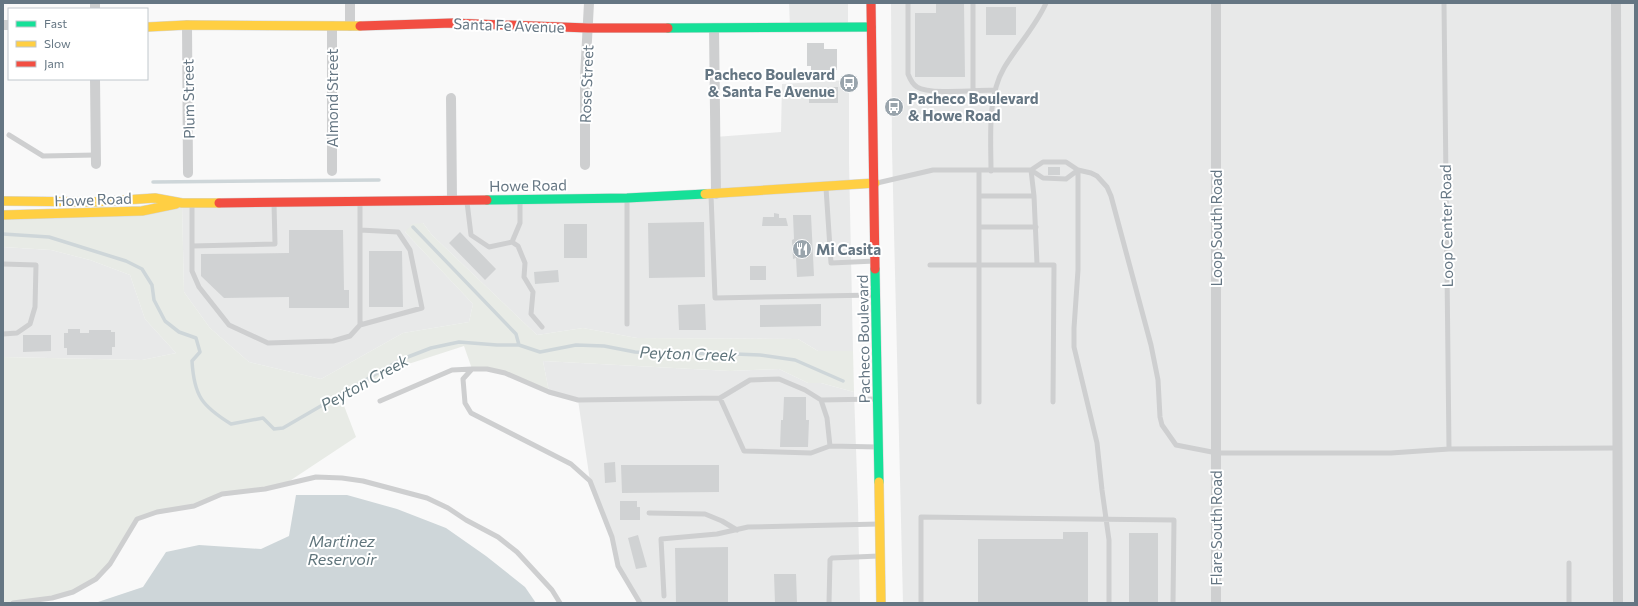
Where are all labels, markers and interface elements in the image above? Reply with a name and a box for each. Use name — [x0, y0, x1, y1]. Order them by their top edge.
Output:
legend — [8, 8, 148, 80]
street label: Santa Fe Avenue — [453, 14, 565, 36]
text: Fast — [44, 16, 67, 30]
text: Slow — [44, 36, 71, 50]
street label: Rose Street — [576, 45, 596, 123]
street label: Almond Street — [323, 49, 341, 147]
text: Jam — [44, 56, 64, 71]
street label: Plum Street — [178, 59, 198, 139]
place label: Pacheco Boulevard & Santa Fe Avenue — [705, 65, 835, 100]
bus stop icon: Pacheco Boulevard & Santa Fe Avenue — [838, 72, 860, 94]
place label: Pacheco Boulevard & Howe Road — [908, 89, 1038, 124]
bus stop icon: Pacheco Boulevard & Howe Road — [883, 96, 905, 118]
street label: Loop Center Road — [1436, 164, 1456, 288]
street label: Loop South Road — [1207, 169, 1225, 287]
street label: Howe Road — [489, 175, 567, 195]
street label: Howe Road — [54, 189, 132, 209]
restaurant icon: Mi Casita — [791, 238, 813, 260]
place label: Mi Casita — [816, 240, 881, 258]
street label: Pacheco Boulevard — [853, 274, 873, 404]
water label: Peyton Creek — [639, 342, 737, 364]
water label: Peyton Creek — [317, 350, 411, 414]
street label: Flare South Road — [1207, 470, 1225, 586]
water label: Martinez Reservoir — [308, 531, 377, 568]

